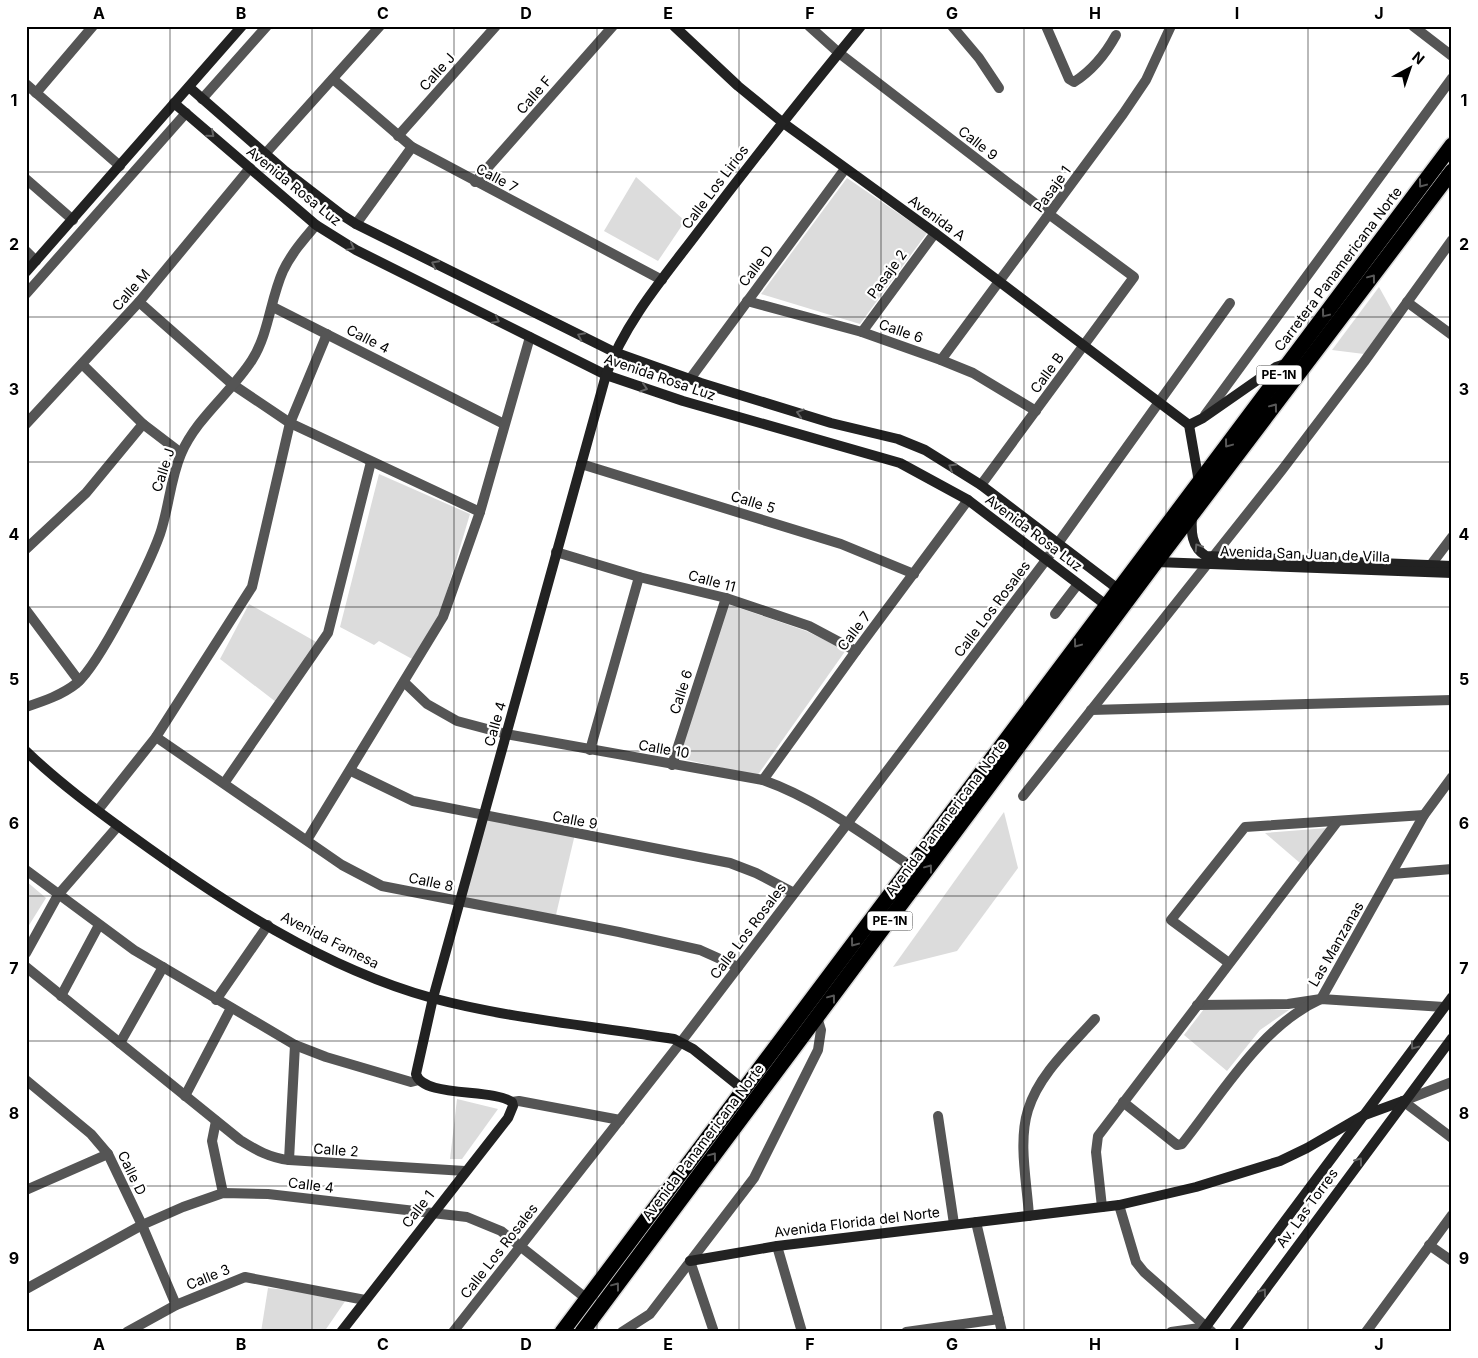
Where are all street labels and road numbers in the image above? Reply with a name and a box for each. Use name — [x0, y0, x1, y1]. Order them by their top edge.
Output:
street label: Calle J — [415, 49, 458, 94]
street label: Calle F — [512, 72, 555, 117]
street label: Calle 9 — [955, 122, 1002, 163]
street label: Calle Los Lirios — [678, 141, 752, 232]
street label: Avenida Rosa Luz — [244, 142, 345, 229]
street label: Calle 7 — [473, 160, 521, 196]
street label: Pasaje 1 — [1029, 162, 1074, 215]
street label: Carretera Panamericana Norte — [1270, 183, 1405, 354]
street label: Avenida A — [906, 191, 969, 244]
street label: Calle D — [735, 242, 777, 290]
street label: Pasaje 2 — [863, 246, 910, 301]
street label: Calle M — [108, 265, 153, 314]
street label: Calle 6 — [877, 315, 926, 346]
street label: Calle 4 — [344, 321, 393, 357]
street label: Avenida Rosa Luz — [602, 349, 718, 404]
street label: Calle B — [1026, 349, 1067, 396]
road number: PE-1N — [1256, 366, 1302, 384]
street label: Calle J — [147, 446, 178, 494]
street label: Calle 5 — [729, 487, 777, 516]
street label: Avenida Rosa Luz — [983, 491, 1086, 575]
street label: Avenida San Juan de Villa — [1220, 542, 1390, 565]
street label: Calle Los Rosales — [950, 557, 1033, 660]
street label: Calle 11 — [687, 566, 738, 595]
street label: Calle 7 — [833, 608, 874, 654]
street label: Calle 6 — [665, 668, 696, 716]
street label: Calle 4 — [480, 699, 509, 748]
street label: Calle 10 — [637, 736, 691, 761]
street label: Avenida Panamericana Norte — [881, 736, 1010, 899]
street label: Calle 9 — [551, 807, 599, 832]
street label: Calle 8 — [407, 868, 455, 895]
street label: Calle Los Rosales — [706, 879, 789, 982]
street label: Las Manzanas — [1304, 898, 1367, 989]
street label: Avenida Famesa — [278, 907, 382, 972]
road number: PE-1N — [868, 911, 912, 930]
street label: Avenida Panamericana Norte — [638, 1060, 767, 1223]
street label: Calle 2 — [313, 1139, 359, 1160]
street label: Calle D — [114, 1148, 150, 1198]
street label: Av. Las Torres — [1272, 1165, 1341, 1251]
street label: Calle 4 — [287, 1173, 335, 1196]
street label: Calle 1 — [398, 1187, 437, 1231]
street label: Calle Los Rosales — [456, 1200, 541, 1302]
street label: Avenida Florida del Norte — [773, 1203, 941, 1240]
street label: Calle 3 — [183, 1260, 232, 1293]

